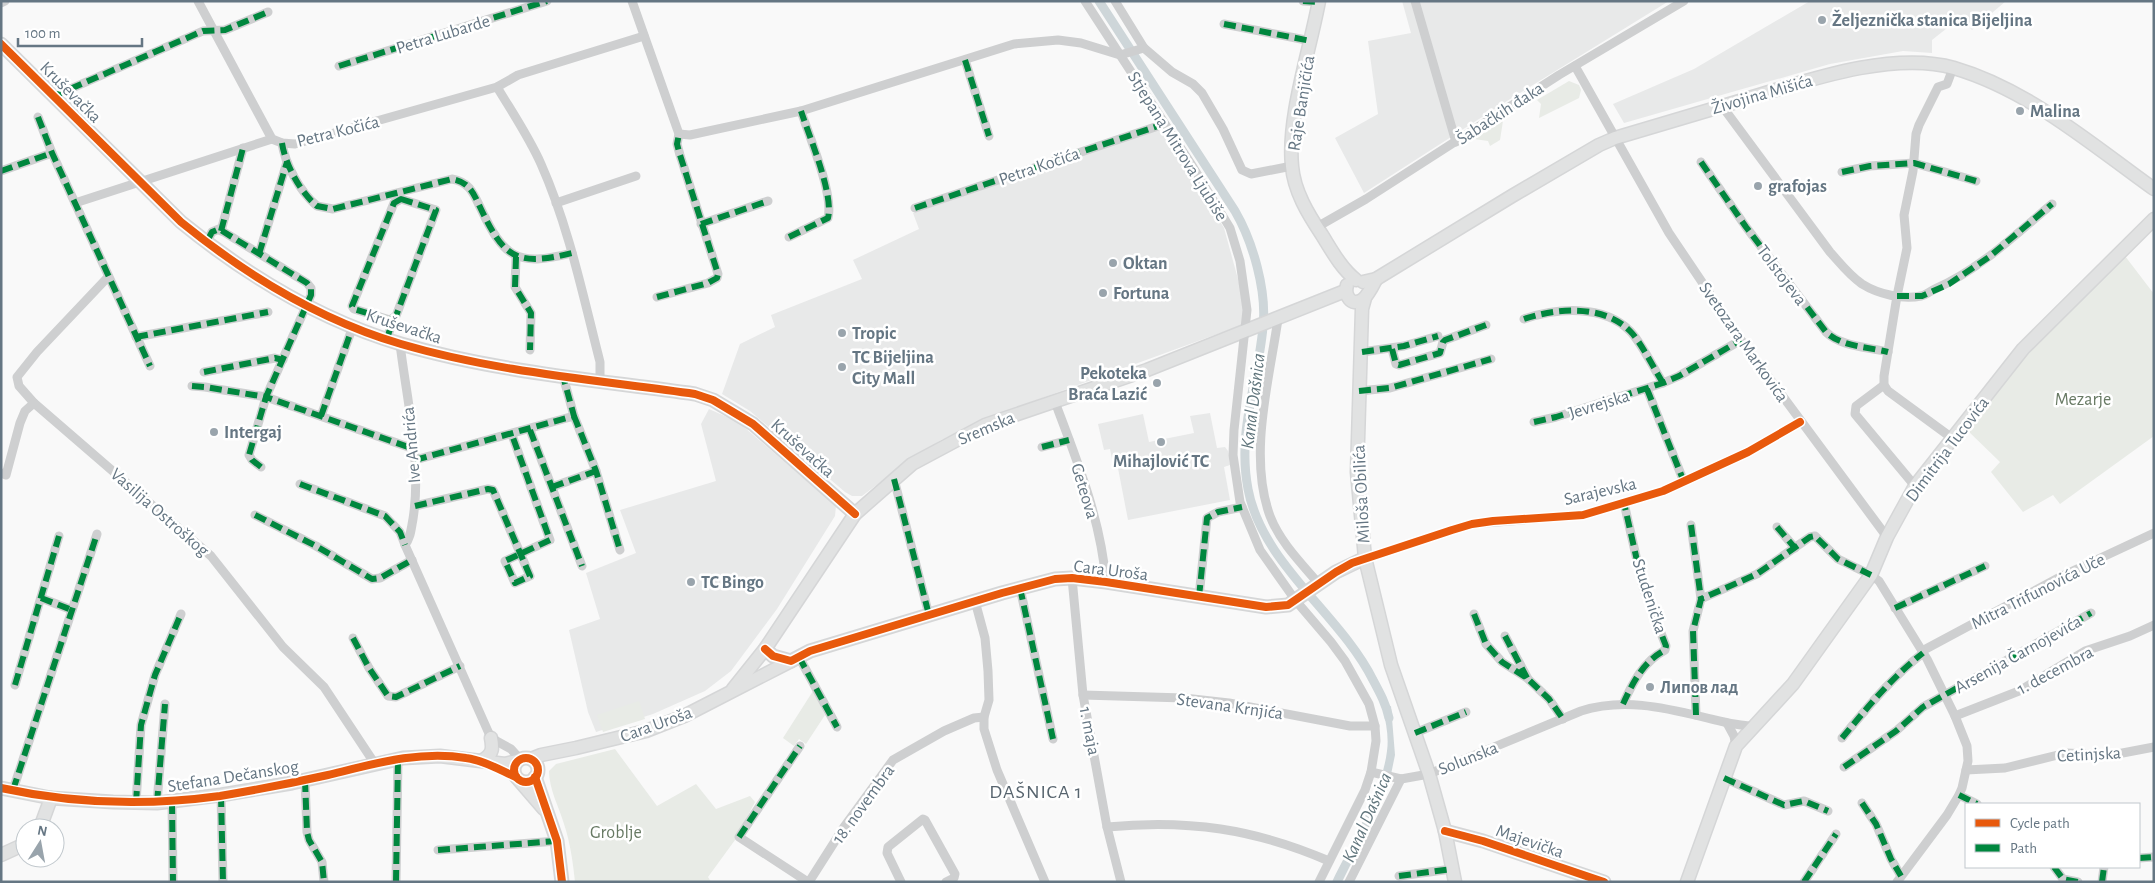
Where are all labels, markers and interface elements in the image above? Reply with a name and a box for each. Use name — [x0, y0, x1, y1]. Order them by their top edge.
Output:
place label: Željeznička stanica Bijeljina — [1832, 9, 2033, 30]
street label: Petra Lubarde — [394, 12, 492, 58]
marker: Željeznička stanica Bijeljina — [1816, 14, 1828, 26]
scale bar — [18, 15, 141, 47]
text: 100 m — [25, 26, 60, 41]
street label: Raje Banjičića — [1286, 54, 1318, 152]
street label: Kruševačka — [36, 59, 104, 127]
street label: Stjepana Mitrova Ljubiše — [1124, 69, 1230, 224]
street label: Živojina Mišića — [1709, 69, 1815, 118]
street label: Šabačkih đaka — [1452, 77, 1547, 149]
place label: Malina — [2030, 103, 2081, 121]
marker: Malina — [2014, 105, 2026, 117]
street label: Petra Kočića — [295, 113, 381, 151]
street label: Petra Kočića — [997, 145, 1082, 189]
place label: grafojas — [1768, 178, 1827, 196]
marker: grafojas — [1752, 180, 1764, 192]
street label: Tolstojeva — [1753, 242, 1810, 309]
place label: Oktan — [1123, 255, 1168, 273]
marker: Oktan — [1107, 257, 1119, 269]
street label: Svetozara Markovića — [1695, 279, 1791, 406]
place label: Fortuna — [1113, 285, 1170, 303]
marker: Fortuna — [1097, 287, 1109, 299]
street label: Kruševačka — [364, 306, 444, 348]
place label: Tropic — [852, 325, 896, 343]
marker: Tropic — [836, 327, 848, 339]
place label: TC Bijeljina City Mall — [852, 349, 934, 388]
water label: Kanal Dašnica — [1238, 352, 1269, 450]
marker: TC Bijeljina City Mall — [836, 361, 848, 373]
place label: Pekoteka Braća Lazić — [1068, 365, 1147, 404]
marker: Pekoteka Braća Lazić — [1151, 377, 1163, 389]
street label: Jevrejska — [1567, 387, 1632, 423]
park label: Mezarje — [2055, 391, 2111, 409]
street label: Dimitrija Tucovića — [1903, 394, 1993, 505]
street label: Ive Andrića — [400, 406, 424, 484]
street label: Sremska — [955, 409, 1017, 449]
street label: Kruševačka — [767, 416, 837, 482]
place label: Intergaj — [224, 424, 282, 442]
marker: Intergaj — [208, 426, 220, 438]
marker: Mihajlović TC — [1155, 436, 1167, 448]
street label: Miloša Obilića — [1350, 444, 1374, 544]
place label: Mihajlović TC — [1113, 453, 1210, 471]
street label: Geteova — [1067, 462, 1101, 521]
street label: Vasilija Ostroškog — [107, 465, 212, 560]
street label: Sarajevska — [1562, 475, 1638, 509]
street label: Mitra Trifunovića Uče — [1969, 550, 2108, 633]
street label: Cara Uroša — [1073, 557, 1149, 584]
street label: Studenička — [1628, 557, 1670, 636]
place label: TC Bingo — [701, 574, 764, 592]
marker: TC Bingo — [685, 576, 697, 588]
street label: Arsenija Čarnojevića — [1950, 610, 2085, 697]
street label: 1. decembra — [2014, 643, 2097, 698]
place label: Липов лад — [1660, 679, 1738, 697]
marker: Липов лад — [1644, 681, 1656, 693]
street label: Stevana Krnjića — [1175, 691, 1284, 723]
street label: Cara Uroša — [618, 704, 695, 746]
street label: 1. maja — [1075, 705, 1103, 757]
street label: Solunska — [1436, 739, 1501, 779]
street label: Cetinjska — [2056, 744, 2122, 766]
street label: Stefana Dečanskog — [166, 758, 300, 796]
street label: 18. novembra — [829, 762, 898, 847]
water label: Kanal Dašnica — [1339, 770, 1396, 866]
district label: DAŠNICA 1 — [989, 781, 1083, 802]
legend — [1965, 803, 2140, 868]
text: Cycle path — [2010, 816, 2070, 831]
north arrow — [15, 818, 65, 868]
street label: Majevička — [1493, 822, 1566, 862]
text: N — [36, 823, 48, 839]
park label: Groblje — [590, 824, 642, 842]
text: Path — [2010, 841, 2037, 856]

